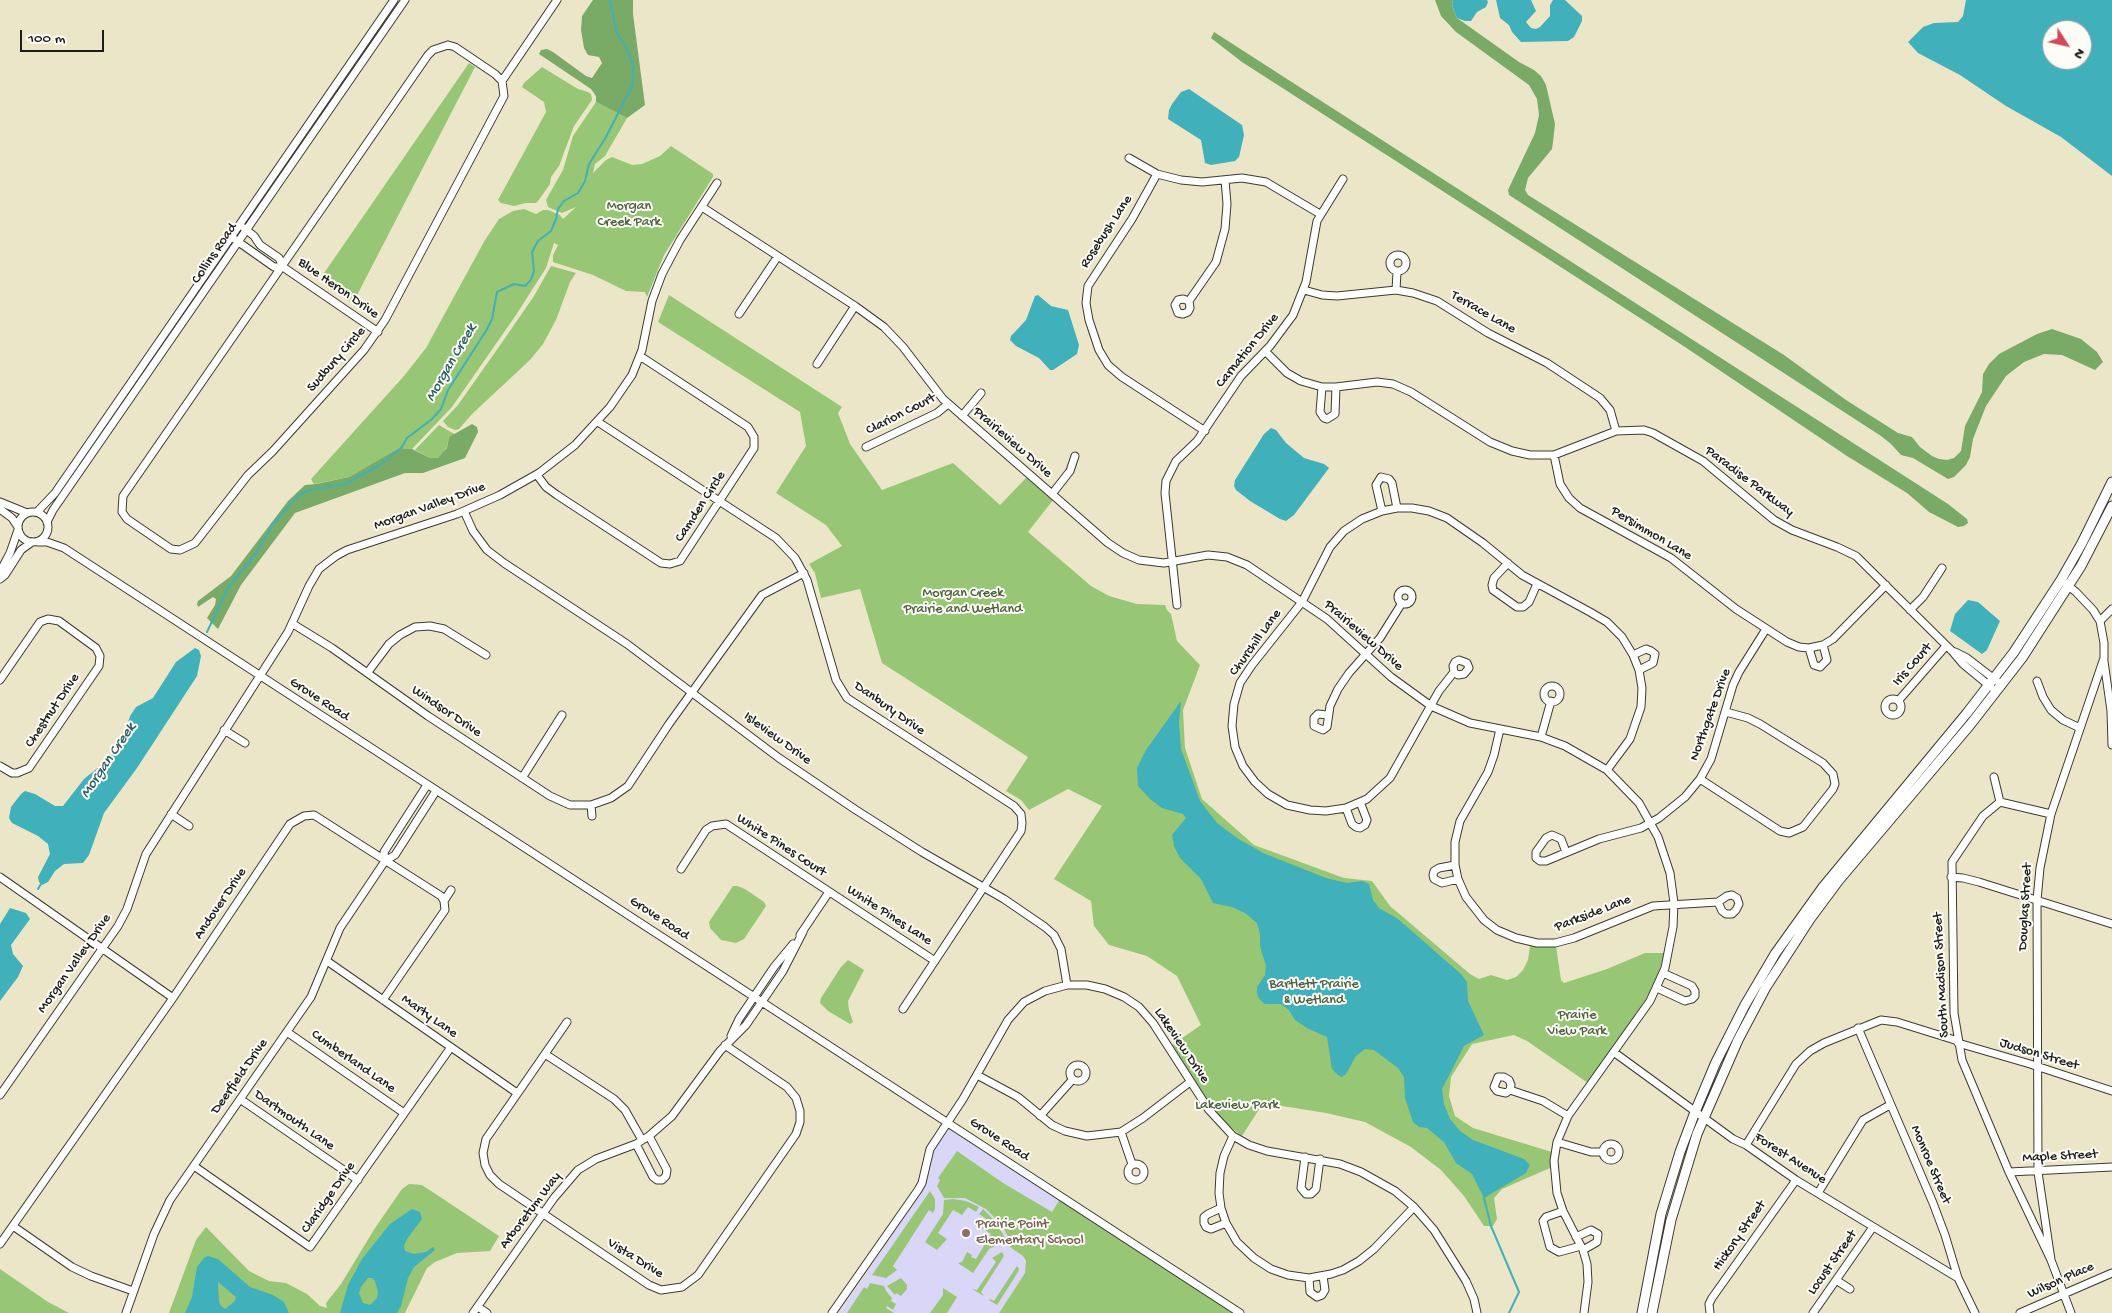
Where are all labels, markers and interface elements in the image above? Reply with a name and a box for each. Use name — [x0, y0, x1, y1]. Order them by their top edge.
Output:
scale bar — [22, 20, 106, 52]
north arrow — [2042, 20, 2092, 70]
text: 100 m — [28, 30, 65, 48]
text: N — [2069, 45, 2088, 62]
street label: Rosebush Lane — [1077, 192, 1137, 272]
park label: Morgan Creek Park — [597, 199, 661, 232]
street label: Collins Road — [189, 220, 241, 288]
street label: Blue Heron Drive — [294, 255, 382, 323]
street label: Terrace Lane — [1447, 288, 1519, 338]
street label: Carnation Drive — [1213, 310, 1283, 392]
water label: Morgan Creek — [423, 321, 481, 405]
street label: Sudbury Circle — [304, 324, 370, 396]
street label: Clarion Court — [863, 390, 939, 440]
street label: Prairieview Drive — [969, 404, 1055, 482]
street label: Paradise Parkway — [1701, 443, 1797, 521]
street label: Camden Circle — [672, 468, 730, 546]
street label: Morgan Valley Drive — [372, 479, 488, 535]
street label: Persimmon Lane — [1607, 503, 1695, 565]
park label: Morgan Creek Prairie and Wetland — [904, 586, 1022, 618]
street label: Prairieview Drive — [1320, 597, 1406, 675]
street label: Churchill Lane — [1226, 606, 1286, 680]
street label: Iris Court — [1890, 640, 1936, 690]
street label: Northgate Drive — [1687, 667, 1735, 763]
street label: Chestnut Drive — [22, 671, 84, 751]
street label: Grove Road — [286, 674, 352, 726]
street label: Danbury Drive — [850, 678, 928, 740]
street label: Windsor Drive — [408, 682, 484, 742]
street label: Isleview Drive — [740, 709, 814, 769]
water label: Morgan Creek — [77, 720, 141, 802]
street label: White Pines Court — [733, 811, 829, 881]
street label: Douglas Street — [2015, 863, 2037, 951]
street label: Andover Drive — [191, 865, 251, 943]
street label: White Pines Lane — [843, 882, 935, 950]
street label: Parkside Lane — [1552, 892, 1634, 936]
street label: Grove Road — [626, 893, 692, 945]
street label: Morgan Valley Drive — [34, 911, 116, 1017]
street label: South Madison Street — [1930, 912, 1954, 1038]
park label: Bartlett Prairie & Wetland — [1269, 977, 1359, 1010]
street label: Marty Lane — [398, 991, 460, 1043]
street label: Lakeview Drive — [1150, 1005, 1212, 1087]
park label: Prairie View Park — [1548, 1008, 1606, 1040]
street label: Cumberland Lane — [307, 1027, 399, 1097]
street label: Judson Street — [1997, 1035, 2081, 1075]
street label: Deerfield Drive — [208, 1036, 272, 1118]
street label: Dartmouth Lane — [250, 1087, 338, 1155]
park label: Lakeview Park — [1195, 1098, 1279, 1114]
street label: Grove Road — [966, 1114, 1032, 1166]
street label: Monroe Street — [1906, 1123, 1954, 1207]
street label: Forest Avenue — [1751, 1129, 1829, 1189]
street label: Maple Street — [2022, 1147, 2098, 1167]
street label: Claridge Drive — [298, 1159, 360, 1237]
street label: Arboretum Way — [497, 1169, 565, 1253]
street label: Hickory Street — [1710, 1198, 1770, 1274]
place label: Prairie Point Elementary School — [976, 1217, 1084, 1250]
marker: Prairie Point Elementary School — [960, 1227, 972, 1239]
street label: Locust Street — [1805, 1227, 1861, 1299]
street label: Vista Drive — [604, 1235, 666, 1283]
street label: Wilson Place — [2025, 1259, 2097, 1303]

